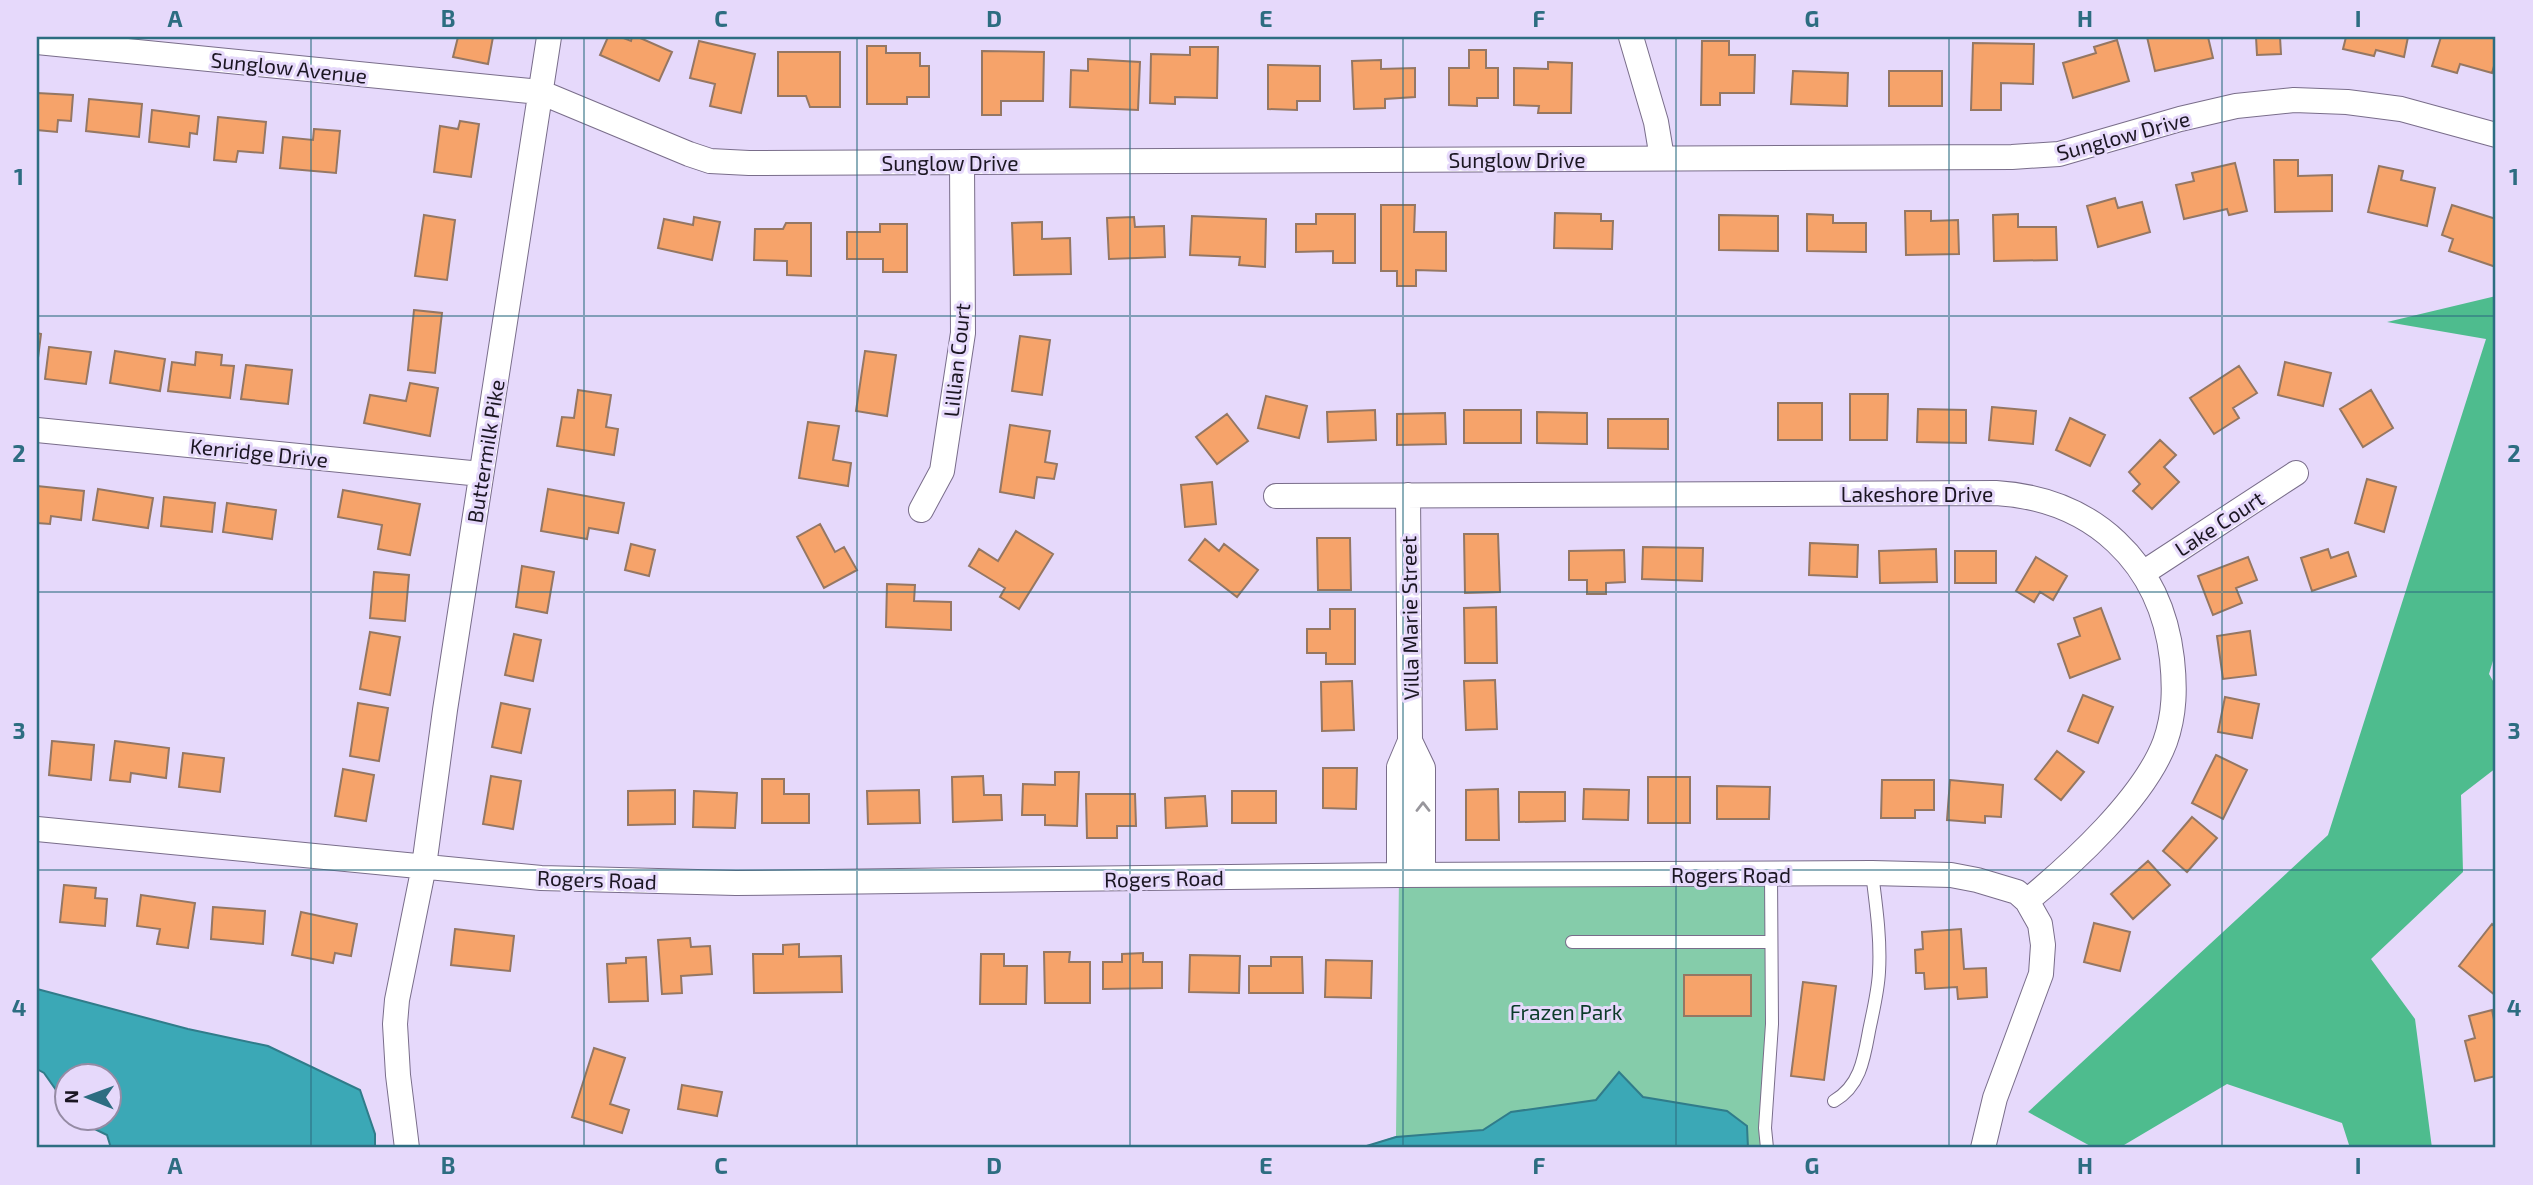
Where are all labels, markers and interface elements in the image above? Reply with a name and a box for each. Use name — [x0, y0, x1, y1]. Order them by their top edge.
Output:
text: A — [167, 4, 183, 32]
text: B — [441, 4, 455, 32]
text: C — [714, 4, 728, 32]
text: D — [986, 4, 1002, 32]
text: E — [1259, 4, 1273, 32]
text: F — [1533, 4, 1546, 32]
text: G — [1805, 4, 1819, 32]
text: H — [2077, 4, 2093, 32]
text: I — [2355, 4, 2361, 32]
street label: Sunglow Avenue — [210, 46, 368, 88]
street label: Sunglow Drive — [2054, 105, 2192, 165]
street label: Sunglow Drive — [1448, 147, 1586, 172]
street label: Sunglow Drive — [881, 150, 1019, 175]
text: 1 — [14, 162, 24, 190]
text: 1 — [2509, 162, 2519, 190]
street label: Lillian Court — [938, 302, 974, 418]
street label: Buttermilk Pike — [461, 377, 509, 525]
street label: Kenridge Drive — [189, 432, 329, 472]
text: 2 — [12, 439, 26, 467]
text: 2 — [2507, 439, 2521, 467]
street label: Lakeshore Drive — [1841, 481, 1993, 506]
street label: Lake Court — [2170, 485, 2268, 561]
street label: Villa Marie Street — [1395, 536, 1423, 700]
text: 3 — [12, 716, 26, 744]
text: 3 — [2507, 716, 2521, 744]
one-way arrow — [1415, 801, 1431, 812]
street label: Rogers Road — [1671, 862, 1791, 887]
street label: Rogers Road — [537, 864, 657, 894]
street label: Rogers Road — [1104, 864, 1224, 892]
text: 4 — [12, 993, 26, 1021]
text: 4 — [2507, 993, 2521, 1021]
park label: Frazen Park — [1510, 999, 1623, 1024]
north arrow — [52, 1062, 122, 1132]
text: N — [59, 1090, 82, 1104]
text: A — [167, 1151, 183, 1179]
text: B — [441, 1151, 455, 1179]
text: C — [714, 1151, 728, 1179]
text: D — [986, 1151, 1002, 1179]
text: E — [1259, 1151, 1273, 1179]
text: F — [1533, 1151, 1546, 1179]
text: G — [1805, 1151, 1819, 1179]
text: H — [2077, 1151, 2093, 1179]
text: I — [2355, 1151, 2361, 1179]

